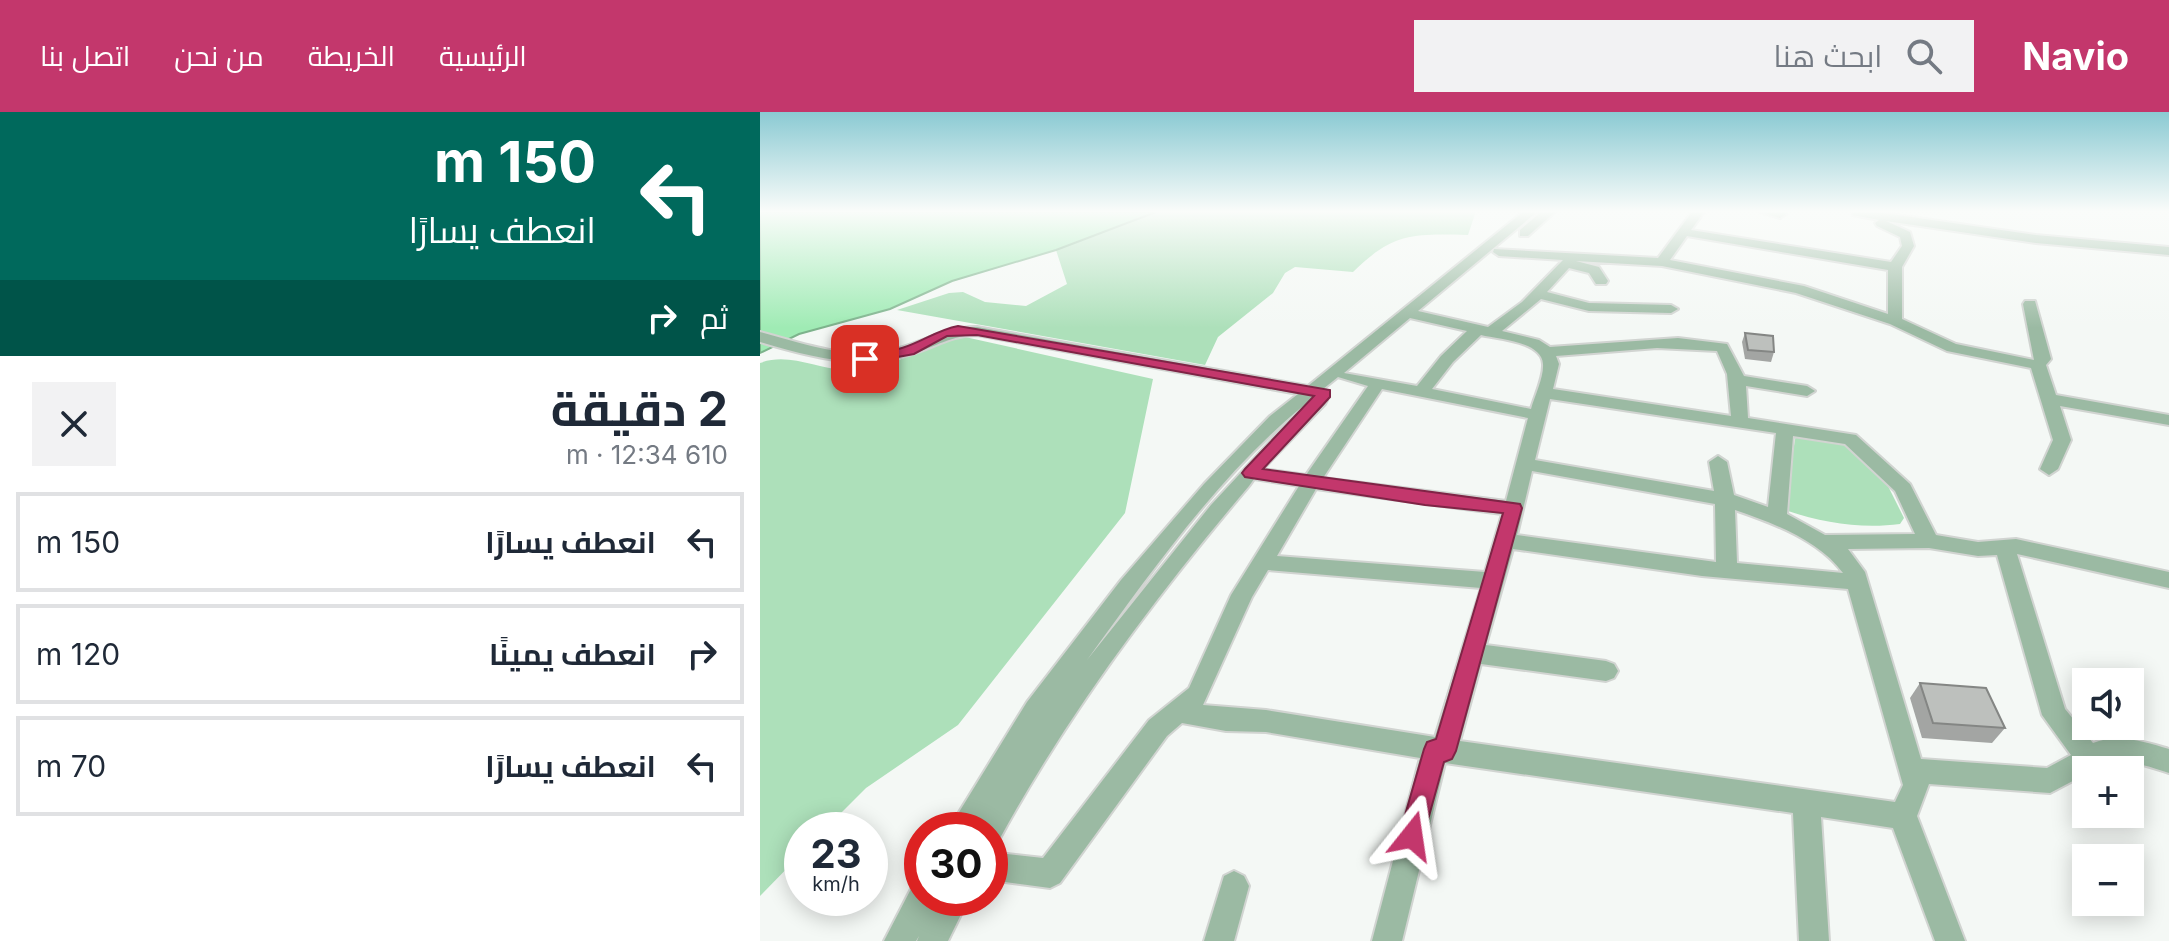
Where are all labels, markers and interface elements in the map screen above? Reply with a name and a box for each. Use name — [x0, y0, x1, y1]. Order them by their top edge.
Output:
search box — [1414, 20, 1974, 92]
text: Navio — [2022, 33, 2129, 79]
icon: search — [1902, 34, 1946, 78]
text: ابحث هنا — [1774, 38, 1882, 74]
text: اتصل بنا — [40, 39, 130, 73]
text: من نحن — [174, 39, 264, 73]
text: الخريطة — [308, 39, 395, 73]
text: الرئيسية — [439, 39, 527, 73]
text: 150 m — [434, 128, 596, 196]
icon: left — [624, 144, 728, 248]
text: انعطف يسارًا — [408, 208, 596, 252]
icon: right — [640, 296, 684, 340]
text: ثم — [700, 300, 728, 336]
pin — [831, 325, 899, 393]
icon: arrive — [843, 337, 887, 381]
text: 2 دقيقة — [551, 379, 728, 438]
button: close — [32, 382, 116, 466]
text: 610 m · 12:34 — [566, 439, 728, 470]
icon: left — [680, 520, 724, 564]
text: 150 m — [36, 524, 120, 560]
text: انعطف يسارًا — [485, 524, 656, 560]
icon: right — [680, 632, 724, 676]
text: 120 m — [36, 636, 120, 672]
text: انعطف يمينًا — [489, 636, 656, 672]
map controls — [2072, 668, 2144, 916]
button: sound — [2072, 668, 2144, 740]
icon: left — [680, 744, 724, 788]
text: 70 m — [36, 748, 106, 784]
text: انعطف يسارًا — [485, 748, 656, 784]
button: + — [2072, 756, 2144, 828]
position arrow — [1370, 794, 1454, 878]
speed limit sign: 30 — [904, 812, 1008, 916]
text: 23 — [810, 829, 862, 878]
button: − — [2072, 844, 2144, 916]
text: km/h — [812, 872, 860, 896]

